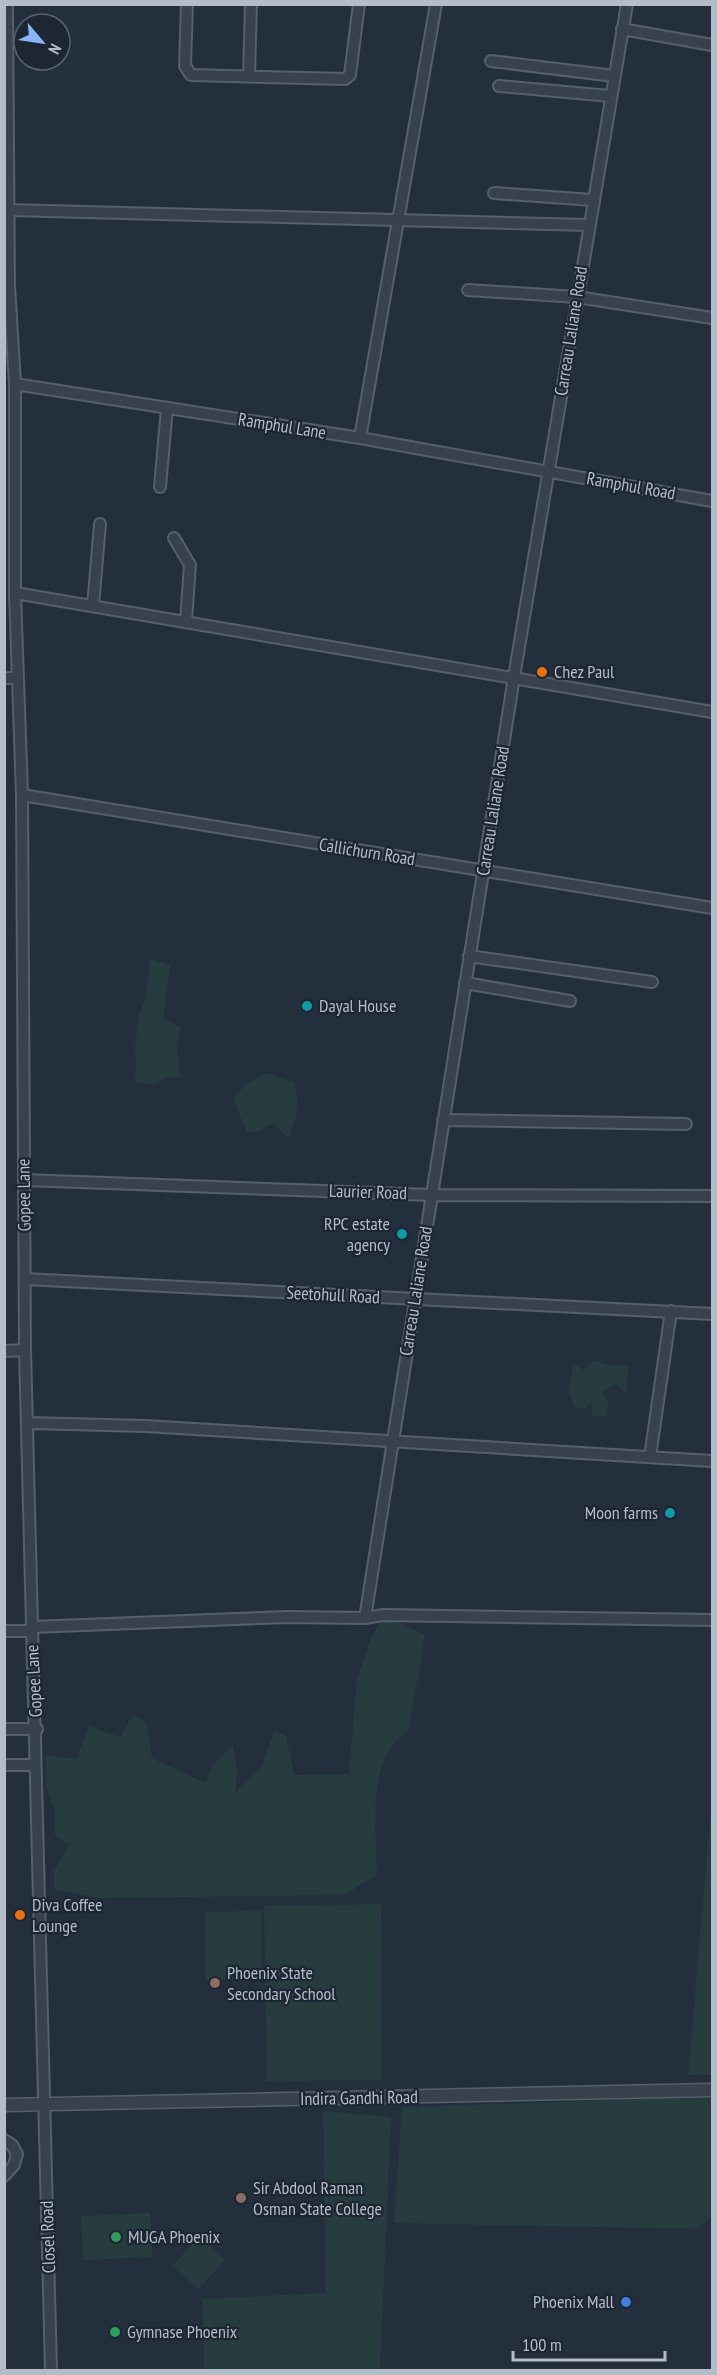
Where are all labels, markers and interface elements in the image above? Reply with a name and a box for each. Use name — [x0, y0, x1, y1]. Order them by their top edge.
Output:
north arrow — [12, 12, 72, 72]
text: N — [44, 41, 66, 58]
street label: Carreau Laliane Road — [549, 264, 592, 397]
street label: Ramphul Lane — [236, 407, 328, 444]
street label: Ramphul Road — [585, 466, 677, 505]
place label: Chez Paul — [554, 660, 615, 683]
marker: Chez Paul — [535, 665, 549, 679]
street label: Carreau Laliane Road — [471, 744, 514, 877]
street label: Callichurn Road — [317, 833, 417, 870]
place label: Dayal House — [319, 994, 396, 1017]
marker: Dayal House — [300, 999, 314, 1013]
street label: Gopee Lane — [11, 1158, 36, 1232]
street label: Laurier Road — [329, 1179, 407, 1204]
place label: RPC estate agency — [324, 1212, 390, 1256]
street label: Carreau Laliane Road — [394, 1224, 437, 1357]
marker: RPC estate agency — [395, 1227, 409, 1241]
street label: Seetohull Road — [286, 1281, 380, 1308]
place label: Moon farms — [585, 1501, 658, 1524]
marker: Moon farms — [663, 1506, 677, 1520]
street label: Gopee Lane — [20, 1644, 47, 1718]
place label: Diva Coffee Lounge — [32, 1893, 103, 1937]
marker: Diva Coffee Lounge — [13, 1908, 27, 1922]
place label: Phoenix State Secondary School — [227, 1961, 336, 2005]
marker: Phoenix State Secondary School — [208, 1976, 222, 1990]
street label: Indira Gandhi Road — [300, 2085, 418, 2110]
place label: Sir Abdool Raman Osman State College — [253, 2176, 382, 2220]
marker: Sir Abdool Raman Osman State College — [234, 2191, 248, 2205]
street label: Closel Road — [35, 2200, 60, 2274]
place label: MUGA Phoenix — [128, 2225, 220, 2248]
marker: MUGA Phoenix — [109, 2230, 123, 2244]
place label: Phoenix Mall — [533, 2290, 615, 2313]
marker: Phoenix Mall — [619, 2295, 633, 2309]
place label: Gymnase Phoenix — [127, 2320, 238, 2343]
scale bar — [513, 2324, 664, 2362]
marker: Gymnase Phoenix — [108, 2325, 122, 2339]
text: 100 m — [522, 2333, 562, 2356]

